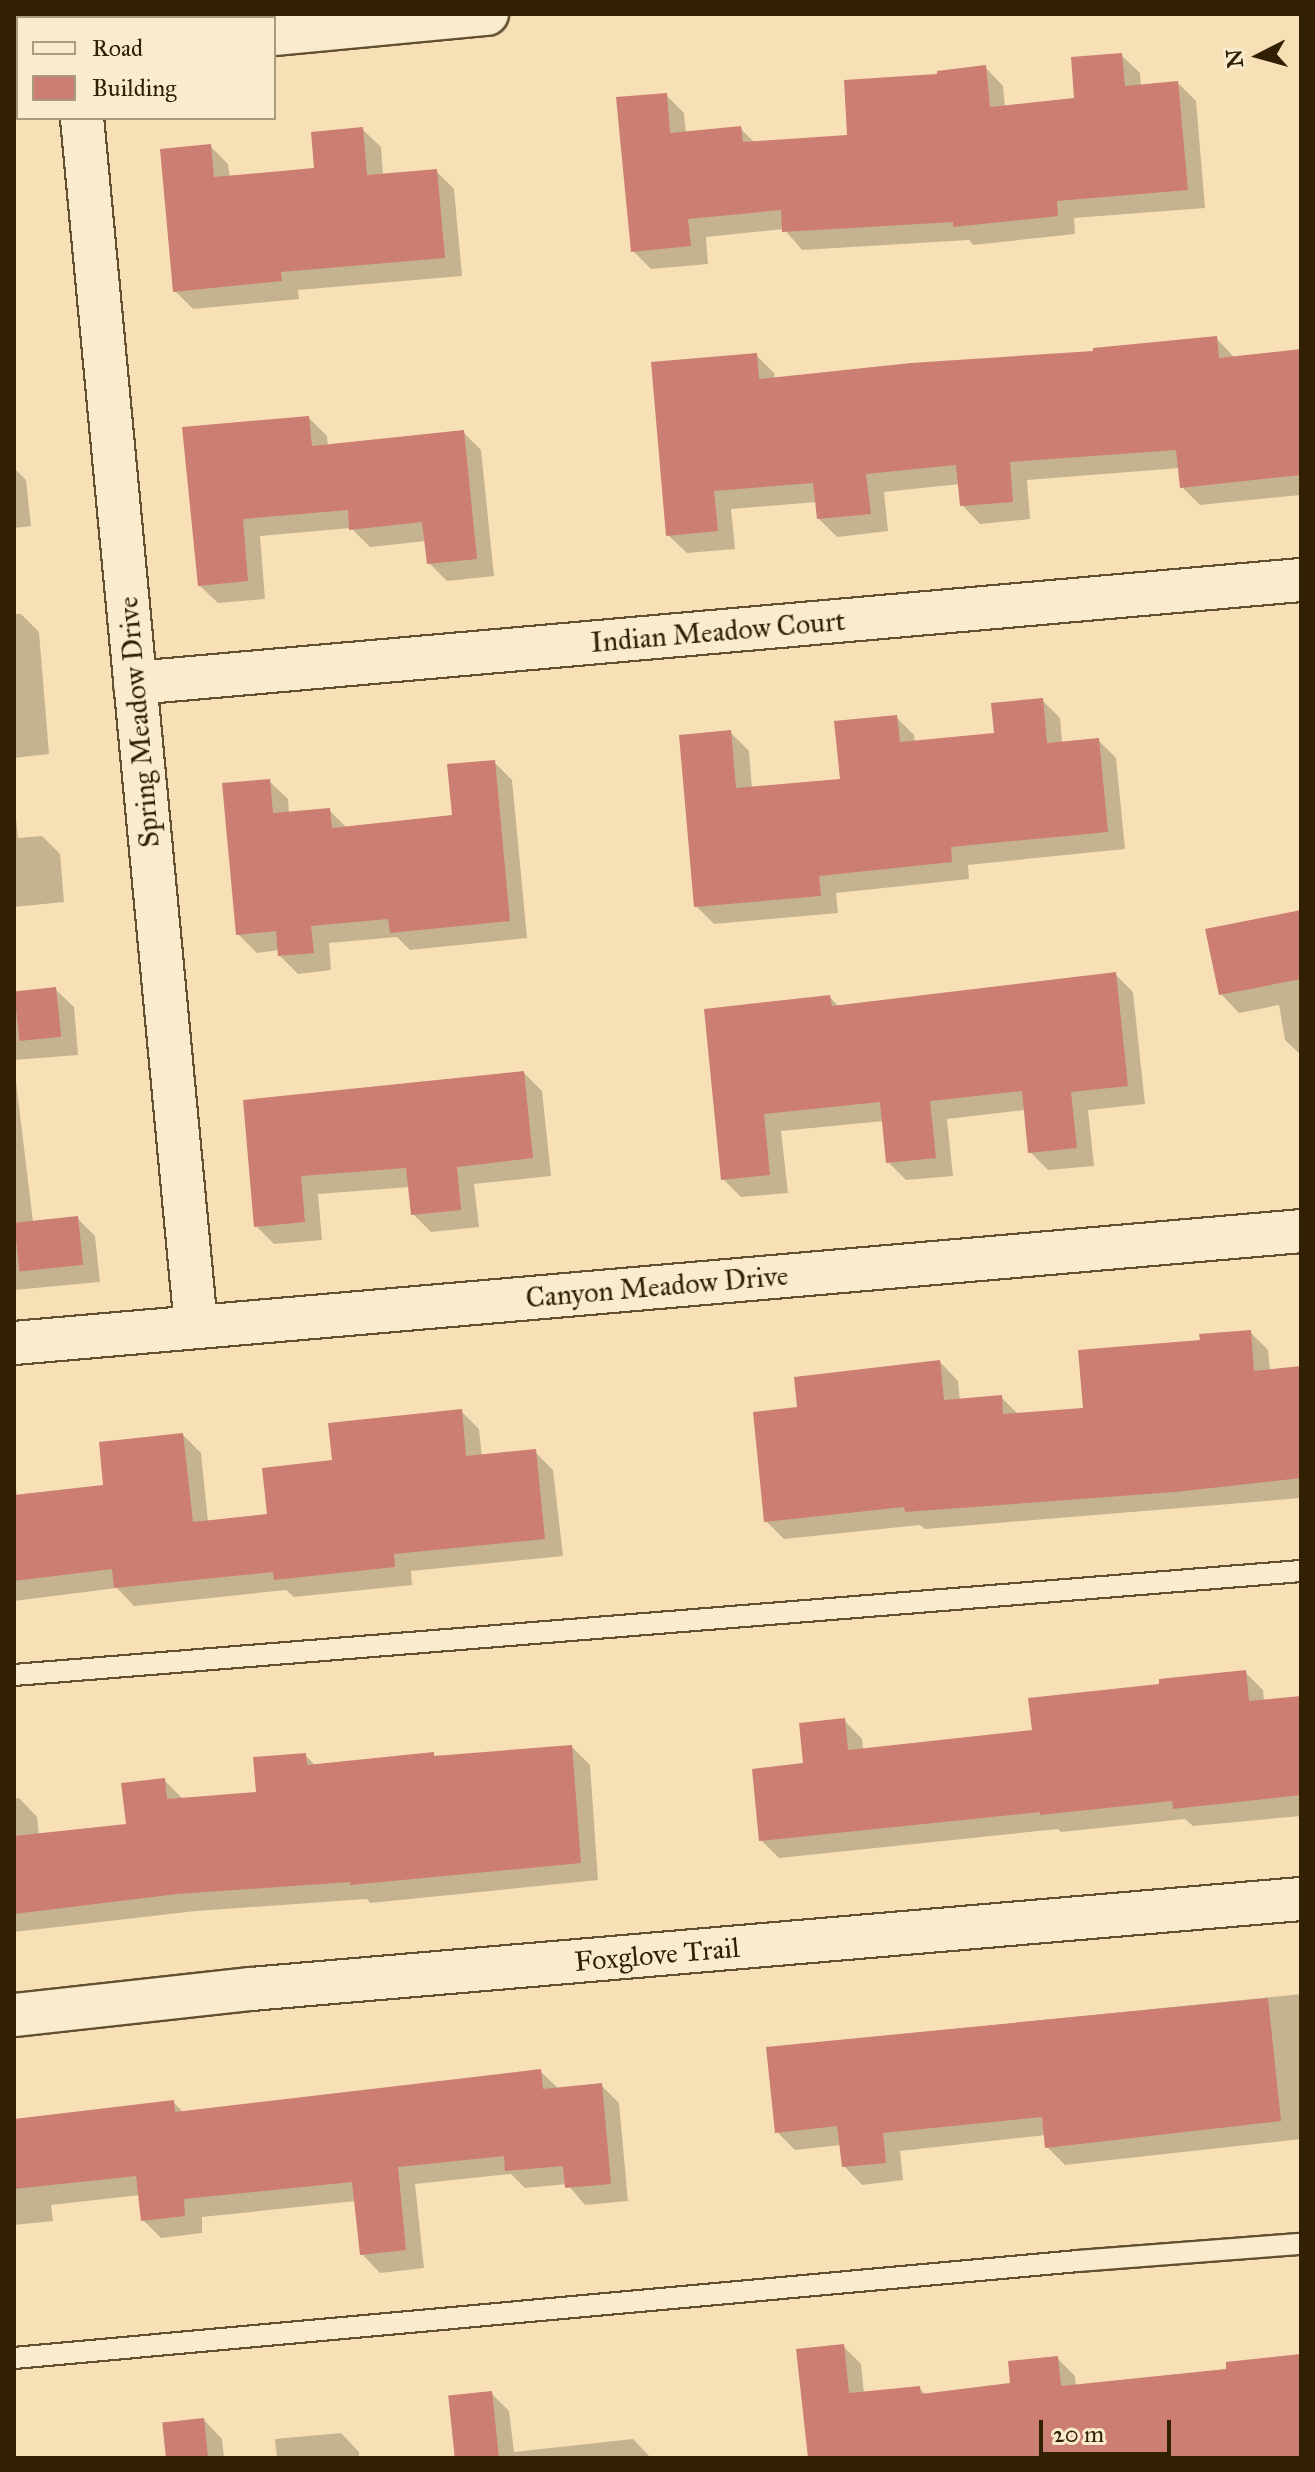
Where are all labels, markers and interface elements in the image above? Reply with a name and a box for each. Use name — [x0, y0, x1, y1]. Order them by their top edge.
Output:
legend — [16, 16, 276, 120]
north arrow — [1219, 16, 1299, 96]
text: Road — [92, 33, 143, 63]
text: N — [1220, 48, 1249, 69]
text: Building — [92, 73, 177, 103]
street label: Spring Meadow Drive — [111, 595, 167, 849]
street label: Indian Meadow Court — [589, 604, 847, 660]
street label: Canyon Meadow Drive — [524, 1259, 790, 1315]
street label: Foxglove Trail — [573, 1931, 741, 1979]
scale bar — [1043, 2404, 1175, 2454]
text: 20 m — [1053, 2419, 1104, 2449]

